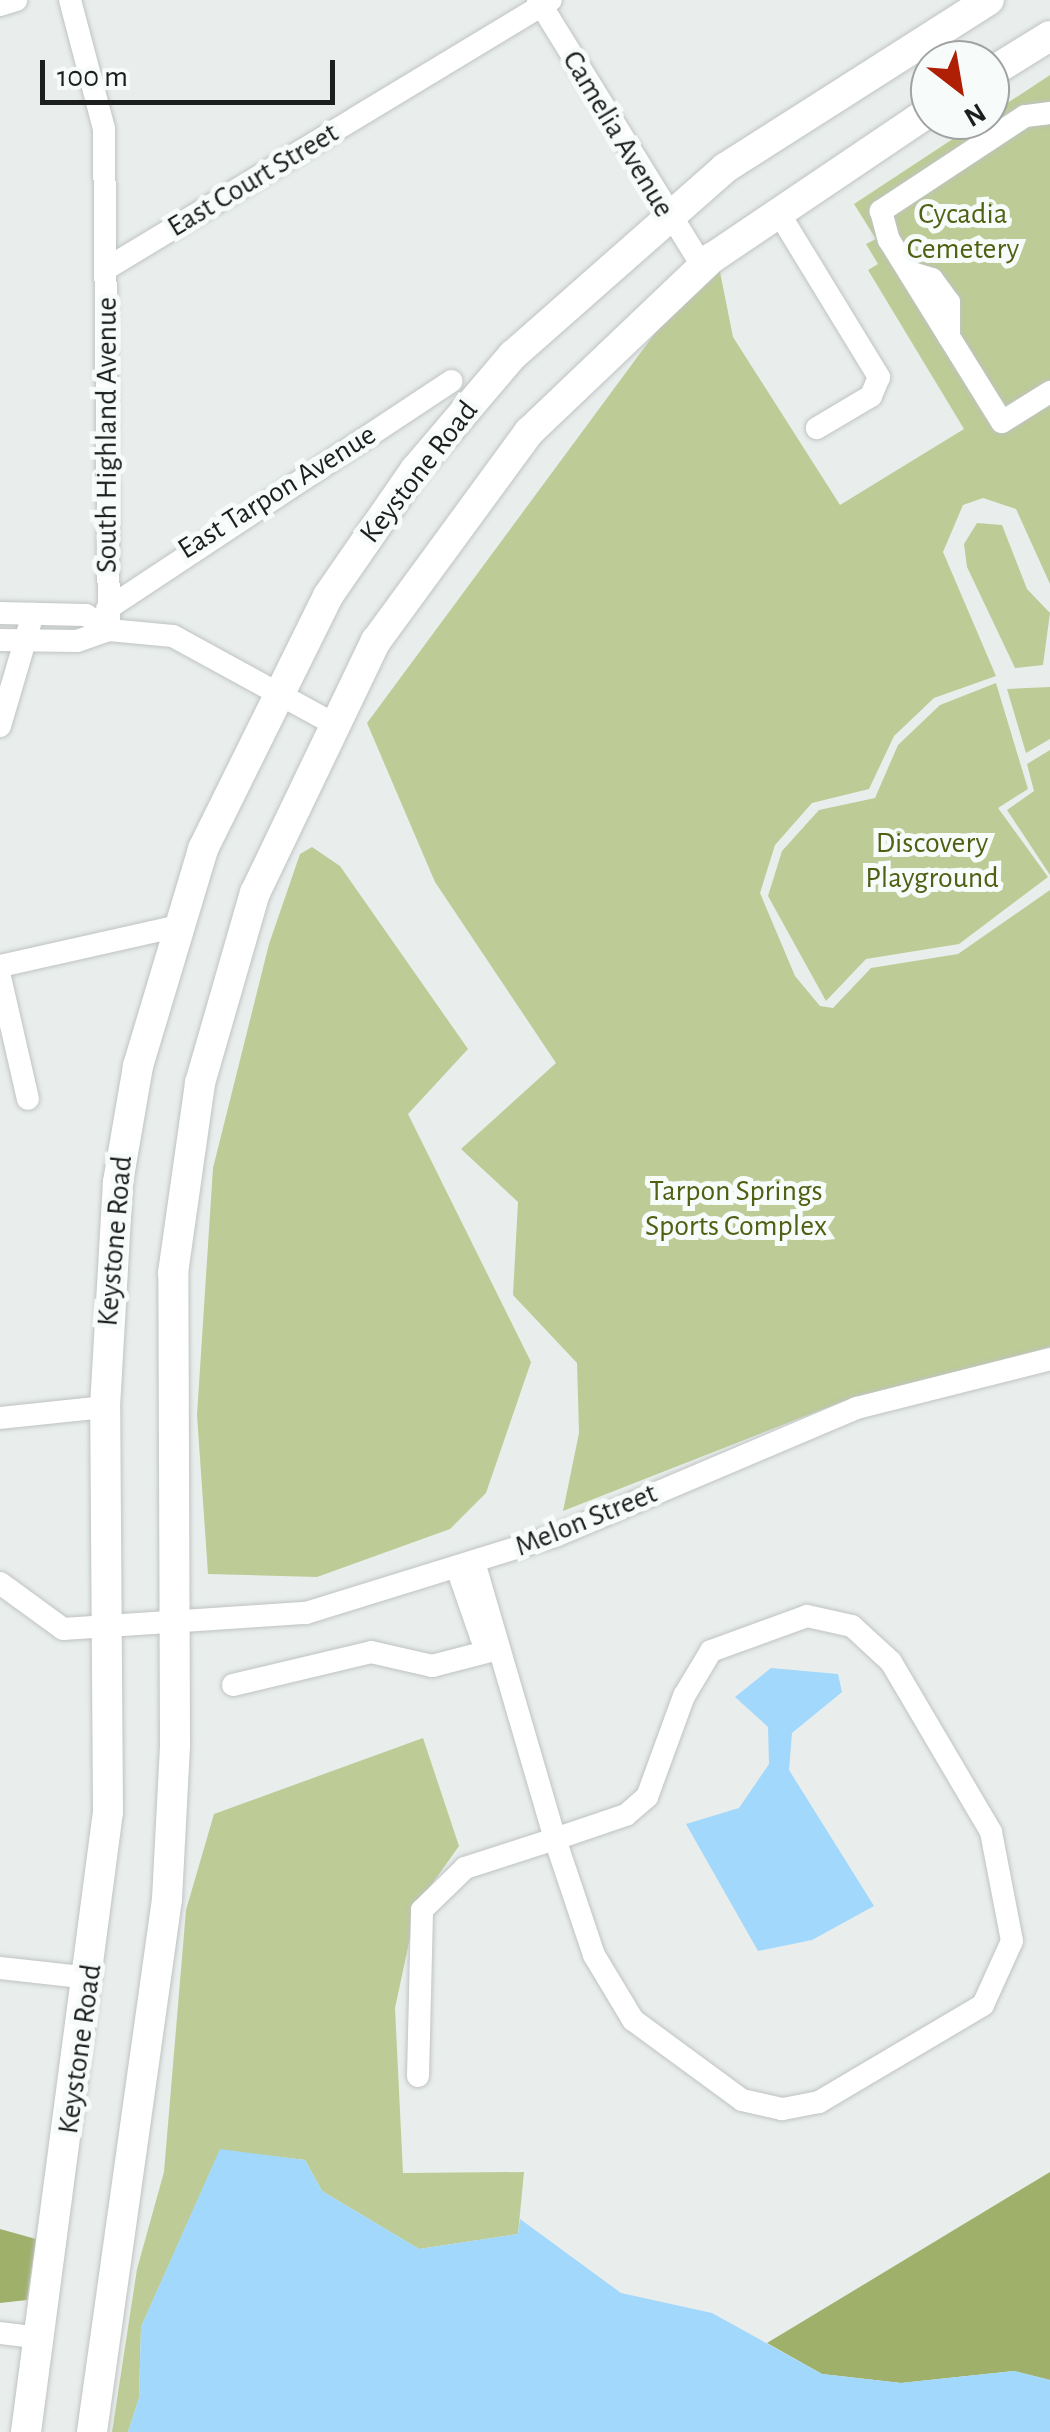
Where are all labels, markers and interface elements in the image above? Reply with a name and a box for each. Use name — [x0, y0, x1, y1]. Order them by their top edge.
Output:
scale bar — [45, 40, 340, 102]
north arrow — [910, 40, 1010, 140]
street label: Camelia Avenue — [554, 44, 682, 224]
text: 100 m — [57, 62, 128, 92]
text: N — [959, 97, 990, 131]
street label: East Court Street — [161, 115, 345, 245]
park label: Cycadia Cemetery — [907, 196, 1019, 266]
street label: South Highland Avenue — [89, 297, 125, 573]
street label: Keystone Road — [352, 394, 486, 550]
street label: East Tarpon Avenue — [171, 417, 383, 567]
park label: Discovery Playground — [865, 825, 999, 896]
street label: Keystone Road — [90, 1154, 140, 1328]
park label: Tarpon Springs Sports Complex — [645, 1173, 827, 1244]
street label: Melon Street — [510, 1475, 662, 1565]
street label: Keystone Road — [50, 1962, 110, 2136]

